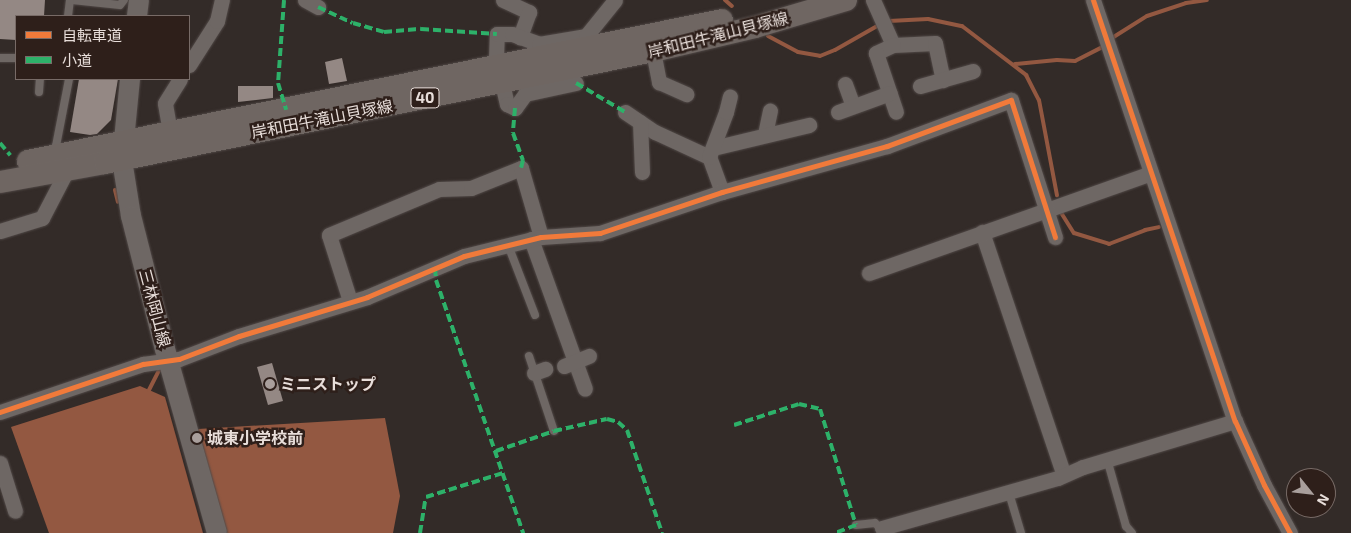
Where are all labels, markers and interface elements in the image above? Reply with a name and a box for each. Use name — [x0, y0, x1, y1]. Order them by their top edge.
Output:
street label: 岸和田牛滝山貝塚線 — [646, 8, 790, 62]
legend — [15, 15, 190, 80]
text: 自転車道 — [62, 26, 122, 44]
text: 小道 — [62, 51, 92, 69]
road number: 40 — [410, 86, 440, 110]
street label: 岸和田牛滝山貝塚線 — [249, 96, 395, 142]
street label: 三林岡山線 — [135, 267, 175, 349]
place label: ミニストップ — [280, 374, 376, 394]
marker: ミニストップ — [264, 378, 276, 390]
place label: 城東小学校前 — [207, 428, 303, 448]
marker: 城東小学校前 — [191, 432, 203, 444]
north arrow — [1286, 468, 1336, 518]
text: N — [1314, 491, 1334, 509]

